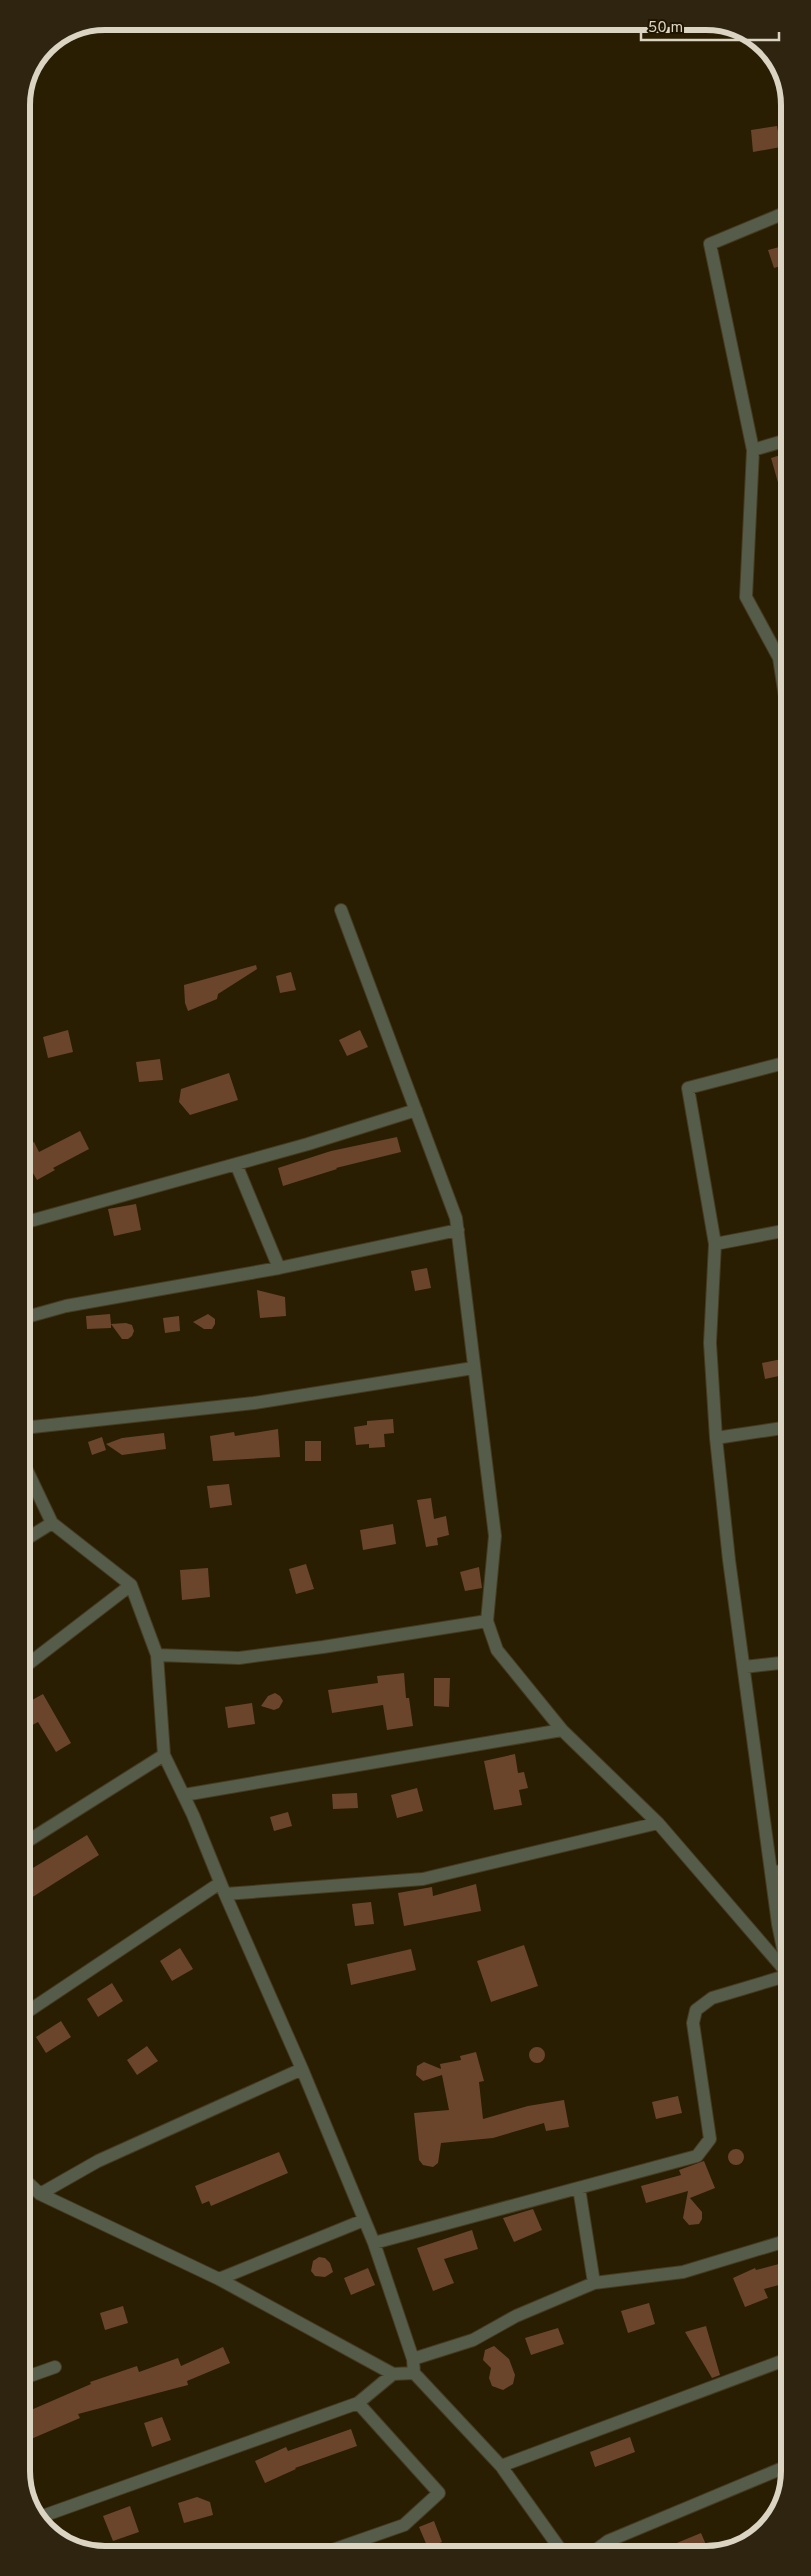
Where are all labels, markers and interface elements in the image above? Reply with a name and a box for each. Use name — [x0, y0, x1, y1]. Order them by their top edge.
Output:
scale bar — [641, 10, 778, 42]
text: 50 m — [648, 19, 683, 38]

